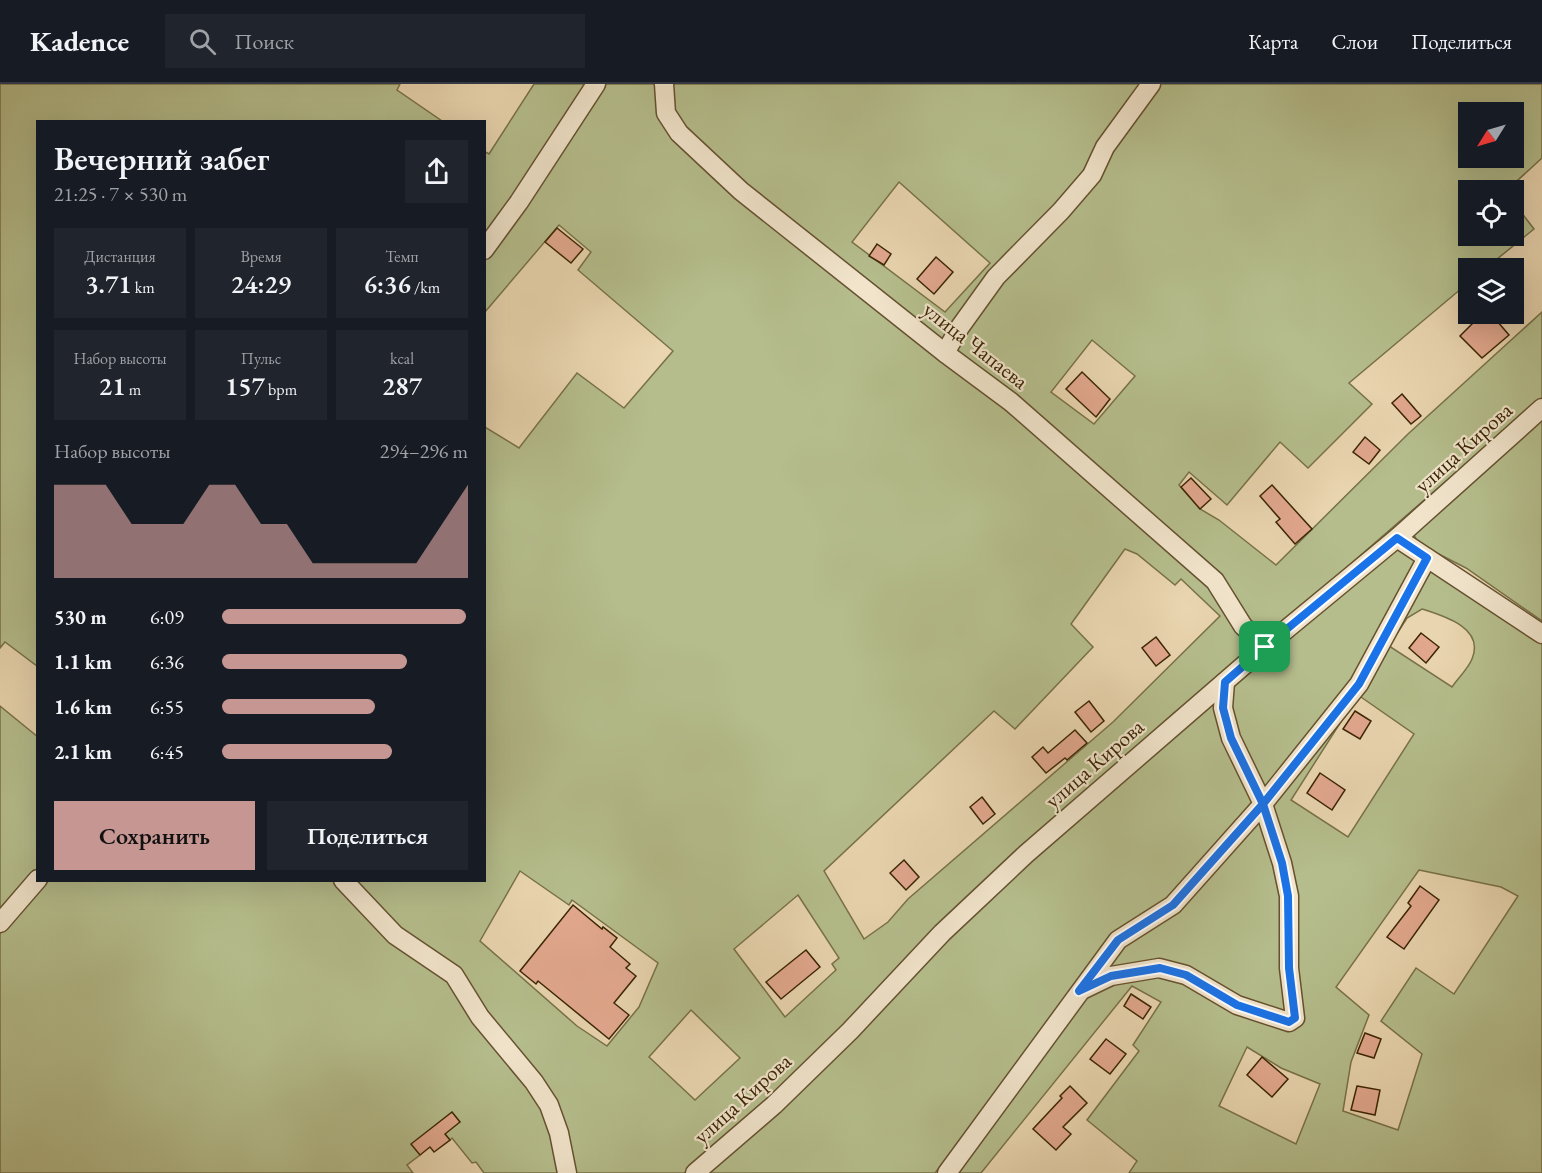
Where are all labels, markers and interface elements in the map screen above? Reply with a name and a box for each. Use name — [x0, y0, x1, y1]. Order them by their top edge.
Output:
search box — [165, 14, 585, 68]
text: Kadence — [30, 23, 129, 59]
icon: search — [186, 25, 219, 58]
text: Поиск — [234, 27, 294, 56]
text: Карта — [1248, 28, 1298, 55]
text: Слои — [1331, 28, 1378, 55]
text: Поделиться — [1411, 28, 1512, 55]
north arrow — [1458, 102, 1524, 168]
map controls — [1458, 102, 1524, 324]
text: Вечерний забег — [54, 137, 269, 180]
button: share — [405, 140, 468, 203]
button: locate — [1458, 180, 1524, 246]
text: 21:25 · 7 × 530 m — [54, 181, 187, 207]
text: Дистанция — [84, 246, 156, 267]
text: Время — [240, 246, 282, 267]
text: Темп — [385, 246, 419, 267]
button: layers — [1458, 258, 1524, 324]
text: 3.71 — [85, 267, 132, 301]
text: 24:29 — [231, 267, 291, 301]
text: 6:36 — [364, 267, 411, 301]
text: km — [132, 277, 155, 298]
text: /km — [411, 277, 440, 298]
street label: улица Чапаева — [917, 295, 1034, 396]
text: Набор высоты — [73, 348, 167, 369]
text: Пульс — [241, 348, 281, 369]
text: kcal — [390, 348, 414, 369]
text: 21 — [99, 369, 126, 403]
text: 157 — [225, 369, 265, 403]
text: 287 — [382, 369, 422, 403]
text: m — [126, 379, 141, 400]
text: bpm — [265, 379, 297, 400]
street label: улица Кирова — [1408, 396, 1519, 499]
text: Набор высоты — [54, 438, 170, 464]
text: 294–296 m — [380, 438, 468, 464]
text: 530 m — [54, 604, 107, 630]
text: 6:09 — [150, 604, 184, 630]
pin — [1239, 621, 1290, 672]
icon: arrive — [1248, 630, 1281, 663]
text: 1.1 km — [54, 649, 112, 675]
text: 6:36 — [150, 649, 184, 675]
text: 1.6 km — [54, 694, 112, 720]
text: 6:55 — [150, 694, 184, 720]
street label: улица Кирова — [1039, 712, 1150, 814]
text: 2.1 km — [54, 739, 112, 765]
text: 6:45 — [150, 739, 184, 765]
button: Сохранить — [54, 801, 255, 870]
button: Поделиться — [267, 801, 468, 870]
street label: улица Кирова — [687, 1047, 798, 1150]

